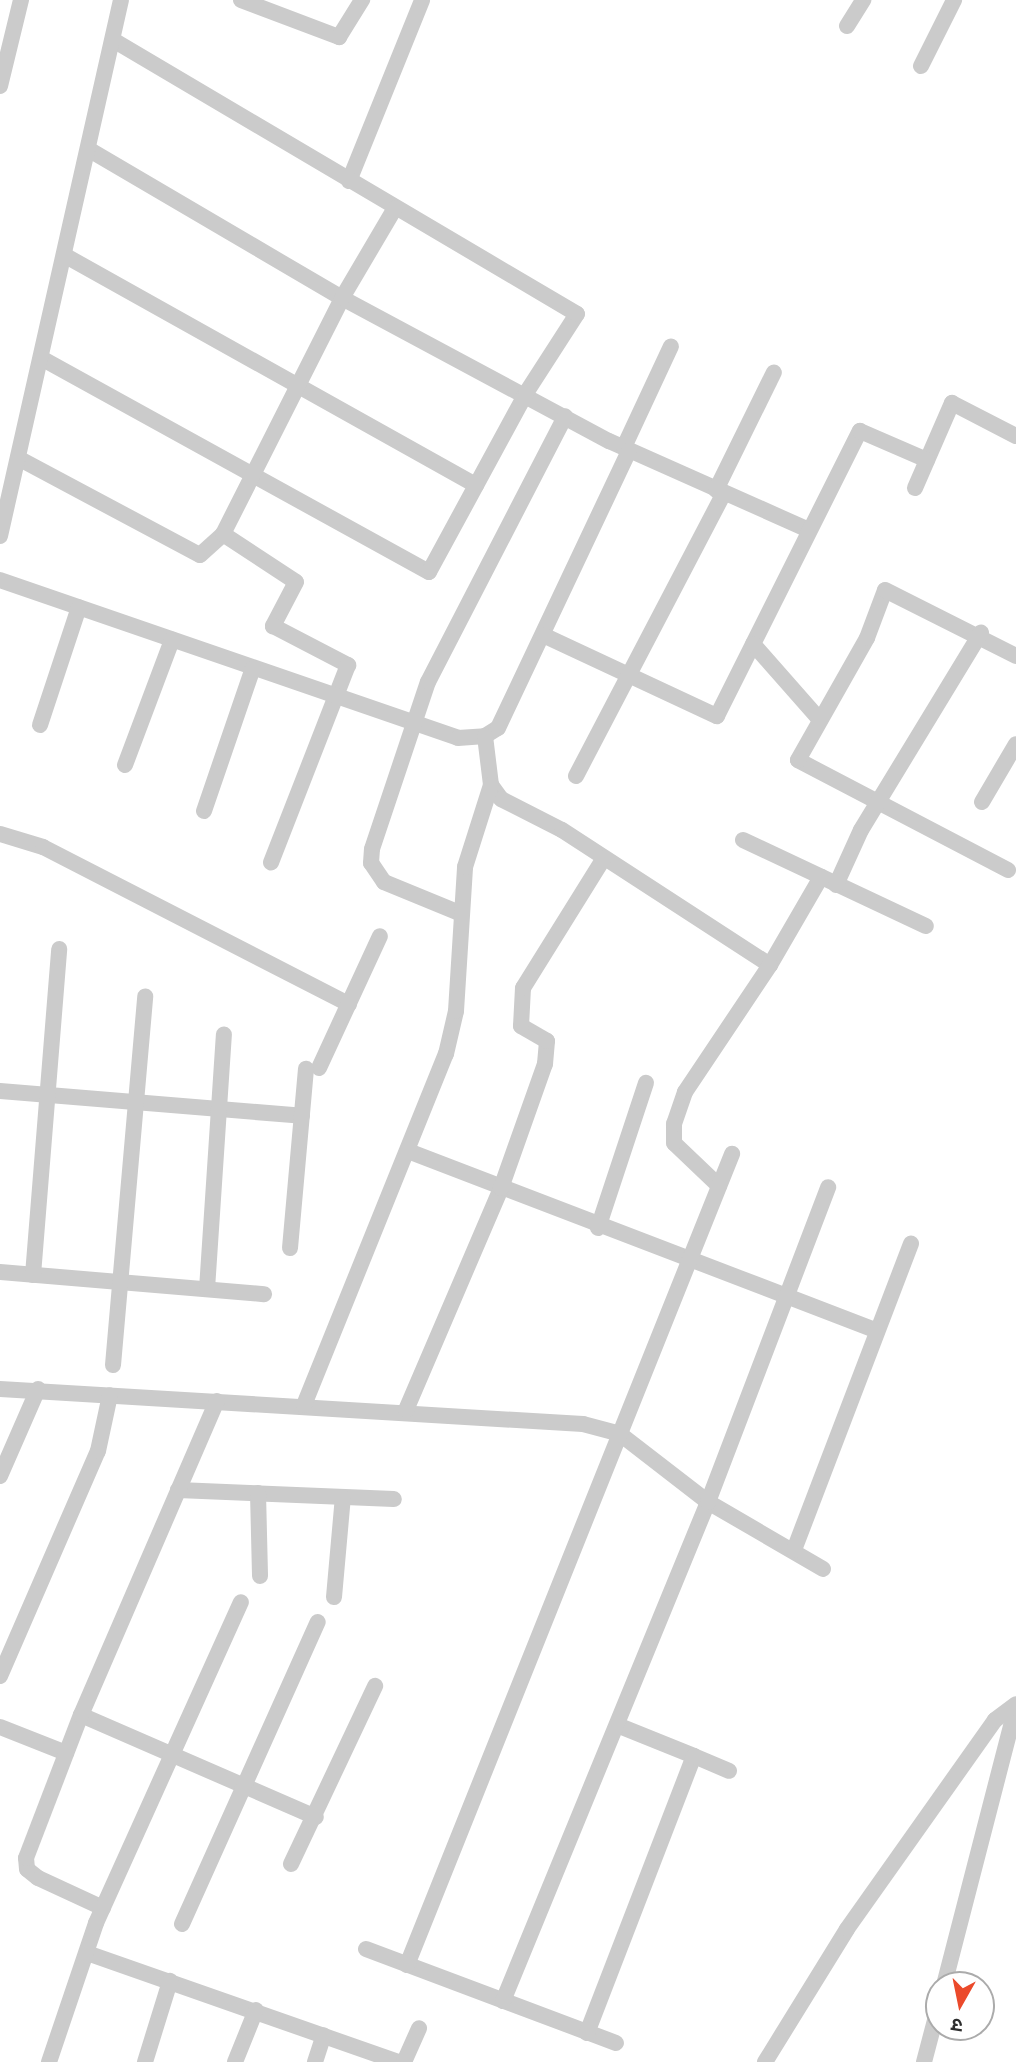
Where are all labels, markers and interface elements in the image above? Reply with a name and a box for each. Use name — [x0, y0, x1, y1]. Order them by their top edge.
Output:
north arrow — [925, 1971, 995, 2041]
text: उ — [950, 2013, 964, 2037]

